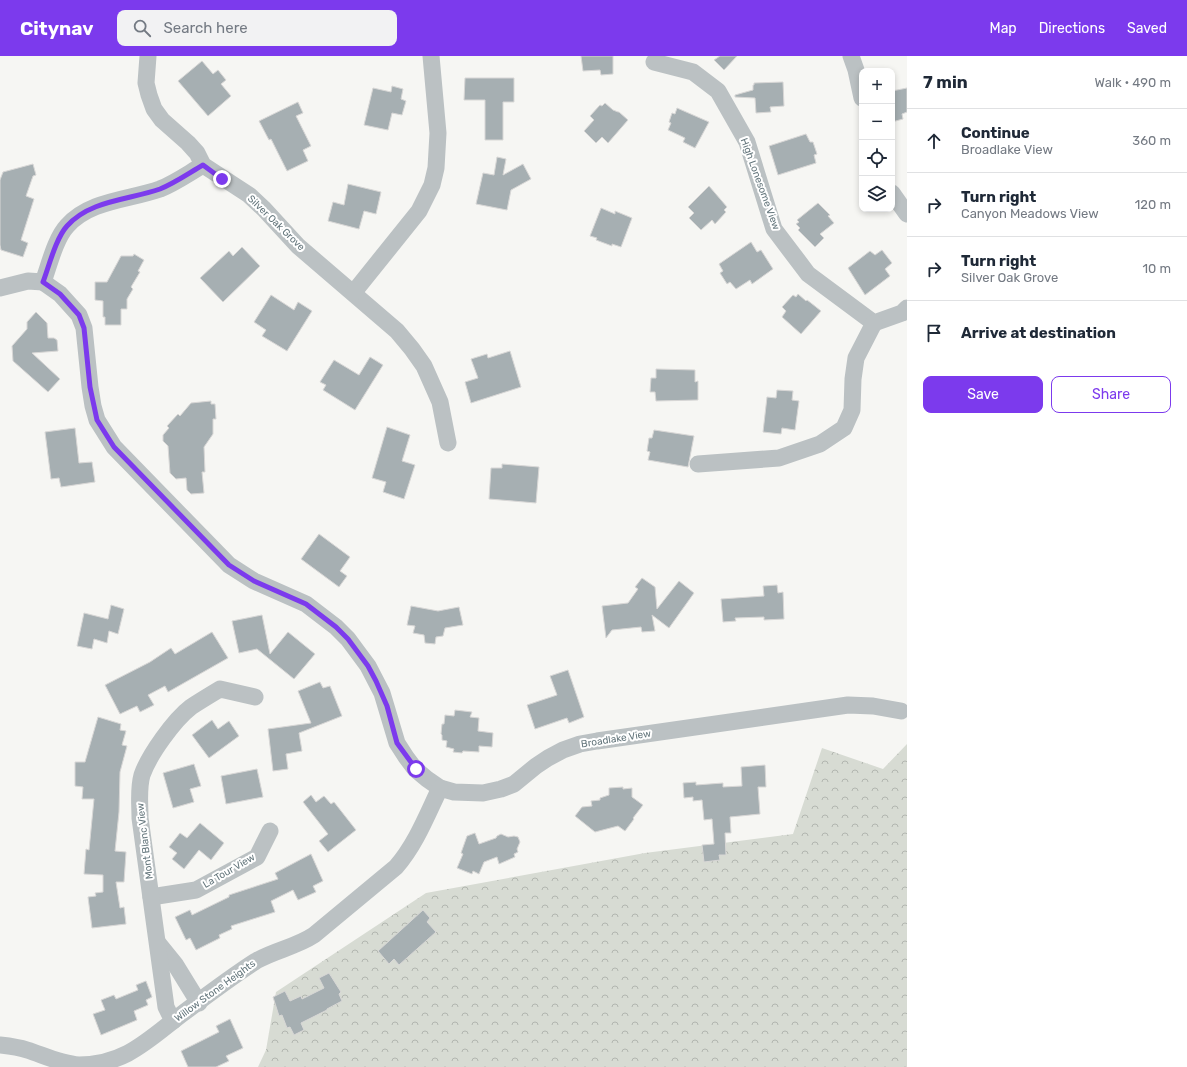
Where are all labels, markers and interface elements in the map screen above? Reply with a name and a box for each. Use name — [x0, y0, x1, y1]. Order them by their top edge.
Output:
search box — [117, 10, 397, 46]
text: Citynav — [20, 17, 93, 40]
icon: search — [131, 17, 153, 39]
text: Search here — [163, 19, 248, 37]
text: Map — [990, 20, 1017, 37]
text: Directions — [1039, 20, 1105, 37]
text: Saved — [1127, 20, 1167, 37]
map controls — [859, 68, 895, 212]
button: + — [859, 68, 895, 104]
text: 7 min — [923, 72, 968, 92]
text: Walk · 490 m — [1095, 75, 1171, 90]
button: − — [859, 104, 895, 140]
text: Continue — [961, 124, 1030, 142]
icon: ahead — [923, 130, 945, 152]
text: 360 m — [1132, 133, 1171, 148]
street label: High Lonesome View — [738, 136, 782, 232]
button: locate — [859, 140, 895, 176]
text: Broadlake View — [961, 142, 1053, 157]
route end — [213, 170, 231, 188]
button: layers — [859, 176, 895, 212]
text: Turn right — [961, 188, 1036, 206]
street label: Silver Oak Grove — [245, 193, 307, 254]
icon: right — [923, 194, 945, 216]
text: 120 m — [1135, 197, 1171, 212]
text: Canyon Meadows View — [961, 206, 1099, 221]
text: Turn right — [961, 252, 1036, 270]
icon: right — [923, 258, 945, 280]
text: 10 m — [1142, 261, 1171, 276]
text: Silver Oak Grove — [961, 270, 1058, 285]
icon: arrive — [923, 322, 945, 344]
text: Arrive at destination — [961, 324, 1116, 342]
button: Save — [923, 376, 1043, 413]
button: Share — [1051, 376, 1171, 413]
street label: Broadlake View — [580, 728, 652, 750]
route start — [407, 760, 425, 778]
street label: Mont Blanc View — [134, 802, 156, 880]
street label: La Tour View — [201, 851, 257, 891]
street label: Willow Stone Heights — [172, 958, 258, 1024]

